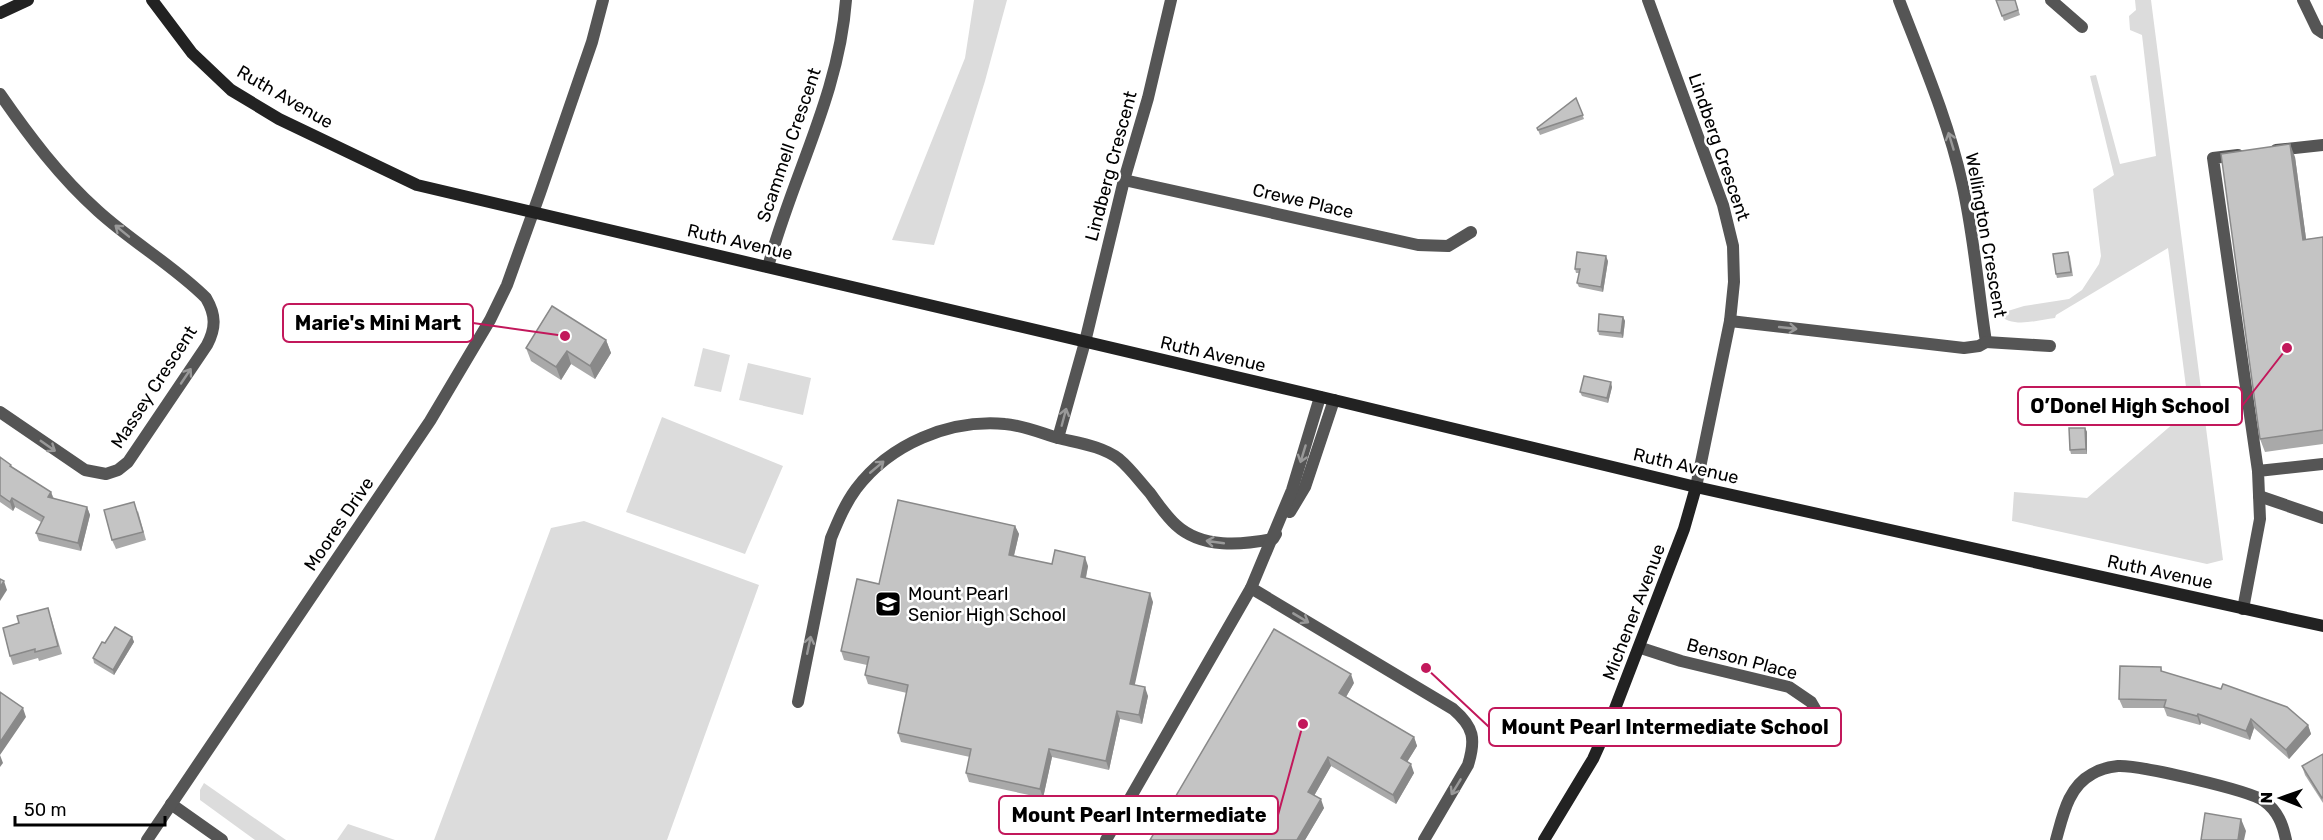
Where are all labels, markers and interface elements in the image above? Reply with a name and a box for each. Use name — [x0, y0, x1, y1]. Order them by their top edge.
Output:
street label: Ruth Avenue — [233, 61, 337, 133]
street label: Scammell Crescent — [752, 65, 826, 225]
street label: Lindberg Crescent — [1683, 70, 1755, 224]
street label: Lindberg Crescent — [1080, 89, 1142, 243]
one-way arrow — [1944, 132, 1955, 151]
street label: Wellington Crescent — [1961, 151, 2011, 319]
street label: Crewe Place — [1250, 179, 1356, 223]
street label: Ruth Avenue — [685, 219, 795, 265]
one-way arrow — [115, 225, 131, 238]
callout: Marie's Mini Mart — [283, 304, 473, 342]
text: Marie's Mini Mart — [295, 311, 461, 335]
street label: Massey Crescent — [106, 321, 202, 453]
one-way arrow — [1777, 323, 1797, 334]
street label: Ruth Avenue — [1158, 331, 1268, 377]
one-way arrow — [180, 368, 192, 385]
callout: O’Donel High School — [2018, 387, 2242, 425]
text: O’Donel High School — [2030, 394, 2230, 418]
one-way arrow — [1058, 408, 1070, 427]
one-way arrow — [39, 440, 56, 452]
street label: Ruth Avenue — [1631, 443, 1741, 489]
one-way arrow — [1297, 444, 1308, 463]
one-way arrow — [869, 460, 885, 473]
street label: Moores Drive — [300, 473, 378, 575]
one-way arrow — [1206, 536, 1226, 547]
street label: Michener Avenue — [1598, 541, 1670, 683]
street label: Ruth Avenue — [2105, 550, 2215, 594]
place label: Mount Pearl Senior High School — [908, 583, 1066, 626]
school or university icon: Mount Pearl Senior High School — [873, 589, 903, 619]
one-way arrow — [1292, 613, 1309, 625]
street label: Benson Place — [1684, 634, 1800, 684]
one-way arrow — [804, 635, 815, 655]
callout: Mount Pearl Intermediate School — [1489, 708, 1841, 746]
text: Mount Pearl Intermediate School — [1501, 715, 1829, 739]
north arrow — [2251, 768, 2311, 828]
one-way arrow — [1450, 778, 1462, 795]
scale bar — [15, 789, 165, 827]
text: N — [2257, 792, 2276, 804]
callout: Mount Pearl Intermediate — [999, 796, 1278, 834]
text: 50 m — [24, 799, 67, 821]
text: Mount Pearl Intermediate — [1011, 803, 1267, 827]

